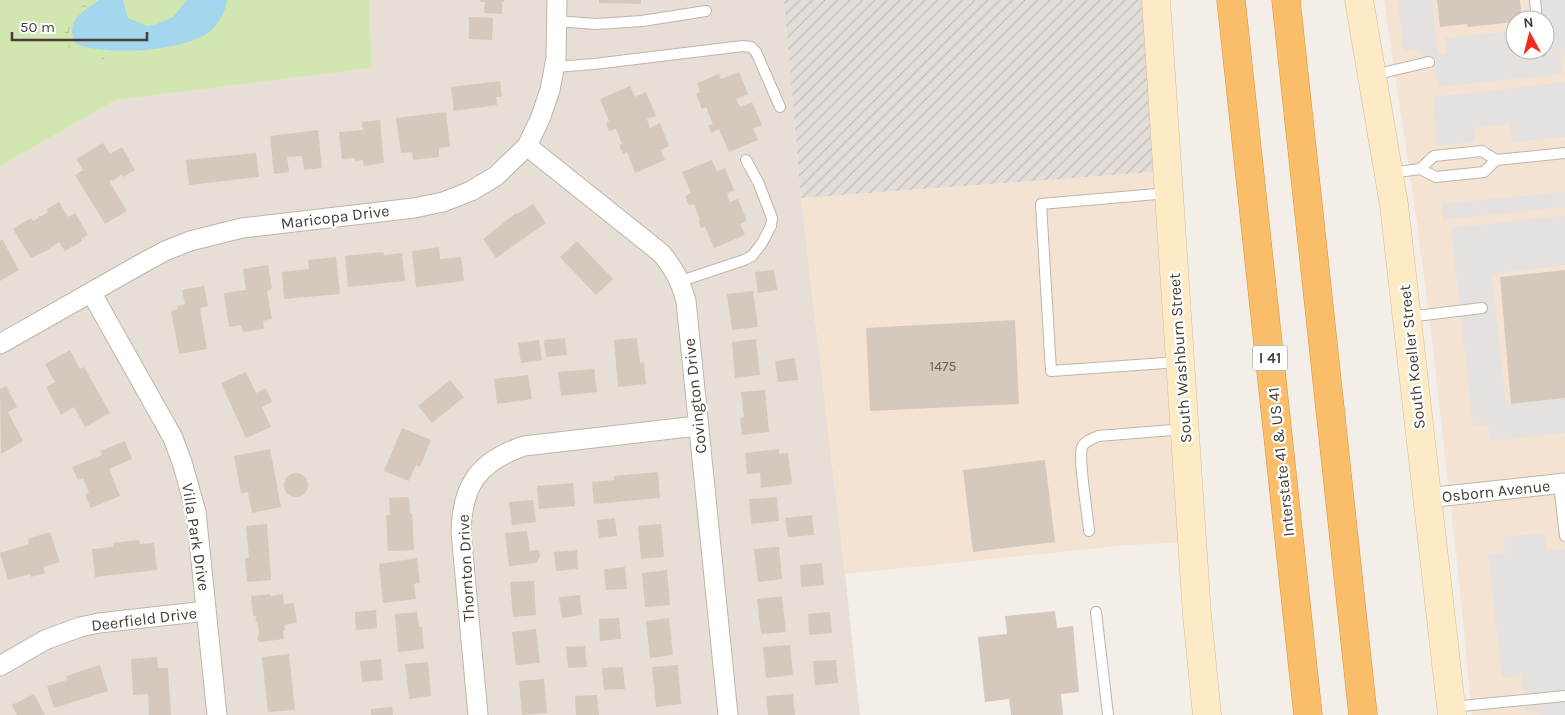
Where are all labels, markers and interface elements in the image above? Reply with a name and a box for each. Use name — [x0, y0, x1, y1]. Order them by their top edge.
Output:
scale bar — [12, 10, 148, 42]
north arrow — [1505, 10, 1555, 60]
text: N — [1522, 14, 1534, 32]
text: 50 m — [20, 18, 55, 36]
street label: Maricopa Drive — [280, 201, 390, 233]
street label: South Washburn Street — [1165, 272, 1195, 444]
street label: South Koeller Street — [1395, 284, 1429, 430]
street label: Covington Drive — [680, 338, 710, 454]
road number: I 41 — [1252, 346, 1288, 370]
house number: 1475 — [930, 358, 957, 375]
street label: Interstate 41 & US 41 — [1264, 386, 1298, 538]
street label: Osborn Avenue — [1441, 476, 1551, 506]
street label: Villa Park Drive — [178, 482, 214, 592]
street label: Thornton Drive — [454, 514, 478, 622]
street label: Deerfield Drive — [90, 603, 198, 635]

